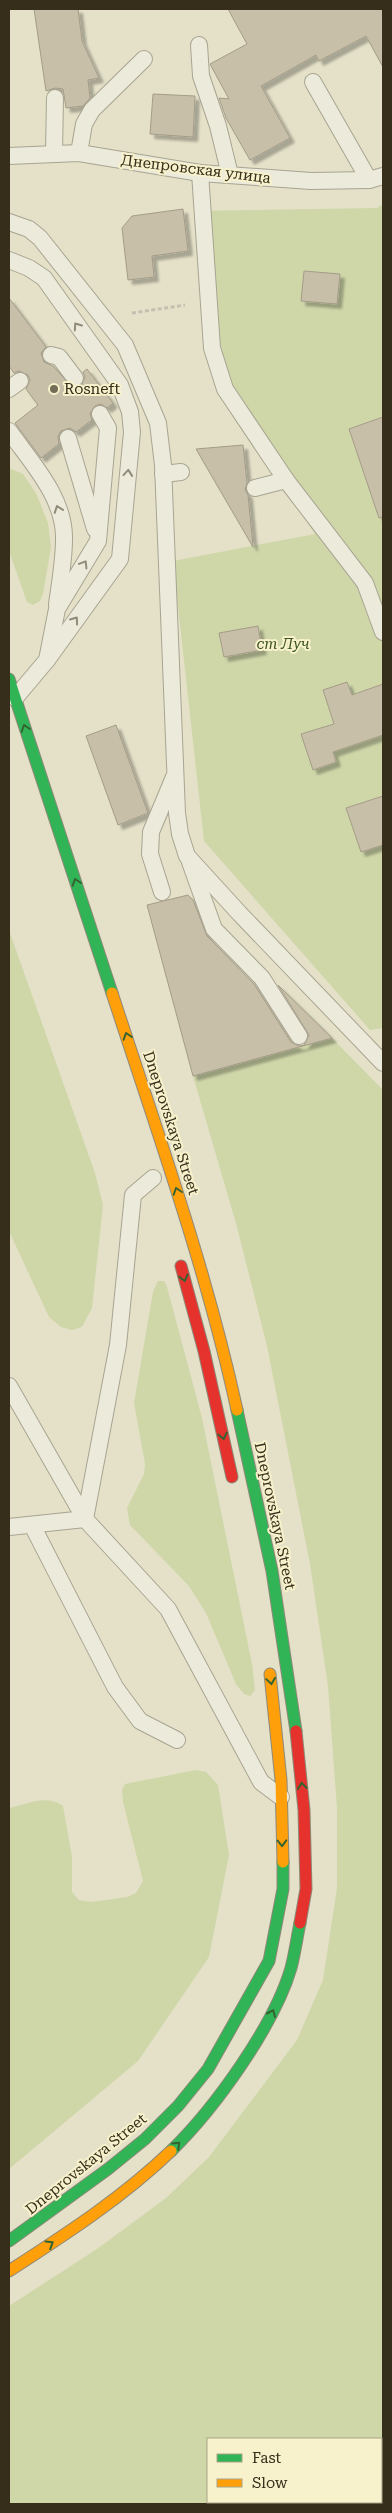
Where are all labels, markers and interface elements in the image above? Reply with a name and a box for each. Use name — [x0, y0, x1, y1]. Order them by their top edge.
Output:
street label: Днепровская улица — [120, 151, 272, 187]
one-way arrow — [75, 323, 83, 332]
place label: Rosneft — [64, 380, 121, 398]
marker: Rosneft — [48, 383, 60, 395]
one-way arrow — [122, 468, 133, 476]
one-way arrow — [54, 505, 64, 514]
one-way arrow — [77, 561, 87, 570]
one-way arrow — [70, 617, 78, 626]
park label: ст Луч — [256, 635, 310, 653]
one-way arrow — [21, 724, 31, 732]
one-way arrow — [72, 878, 82, 886]
one-way arrow — [123, 1032, 133, 1041]
street label: Dneprovskaya Street — [139, 1049, 203, 1198]
one-way arrow — [172, 1187, 182, 1195]
one-way arrow — [178, 1273, 188, 1282]
one-way arrow — [217, 1431, 228, 1440]
street label: Dneprovskaya Street — [251, 1441, 299, 1592]
one-way arrow — [265, 1677, 275, 1685]
one-way arrow — [296, 1782, 307, 1790]
one-way arrow — [277, 1840, 287, 1847]
one-way arrow — [265, 2009, 276, 2018]
street label: Dneprovskaya Street — [22, 2110, 150, 2218]
one-way arrow — [172, 2141, 181, 2150]
one-way arrow — [45, 2241, 54, 2251]
legend — [207, 2438, 382, 2503]
text: Fast — [252, 2449, 282, 2467]
text: Slow — [252, 2474, 288, 2492]

